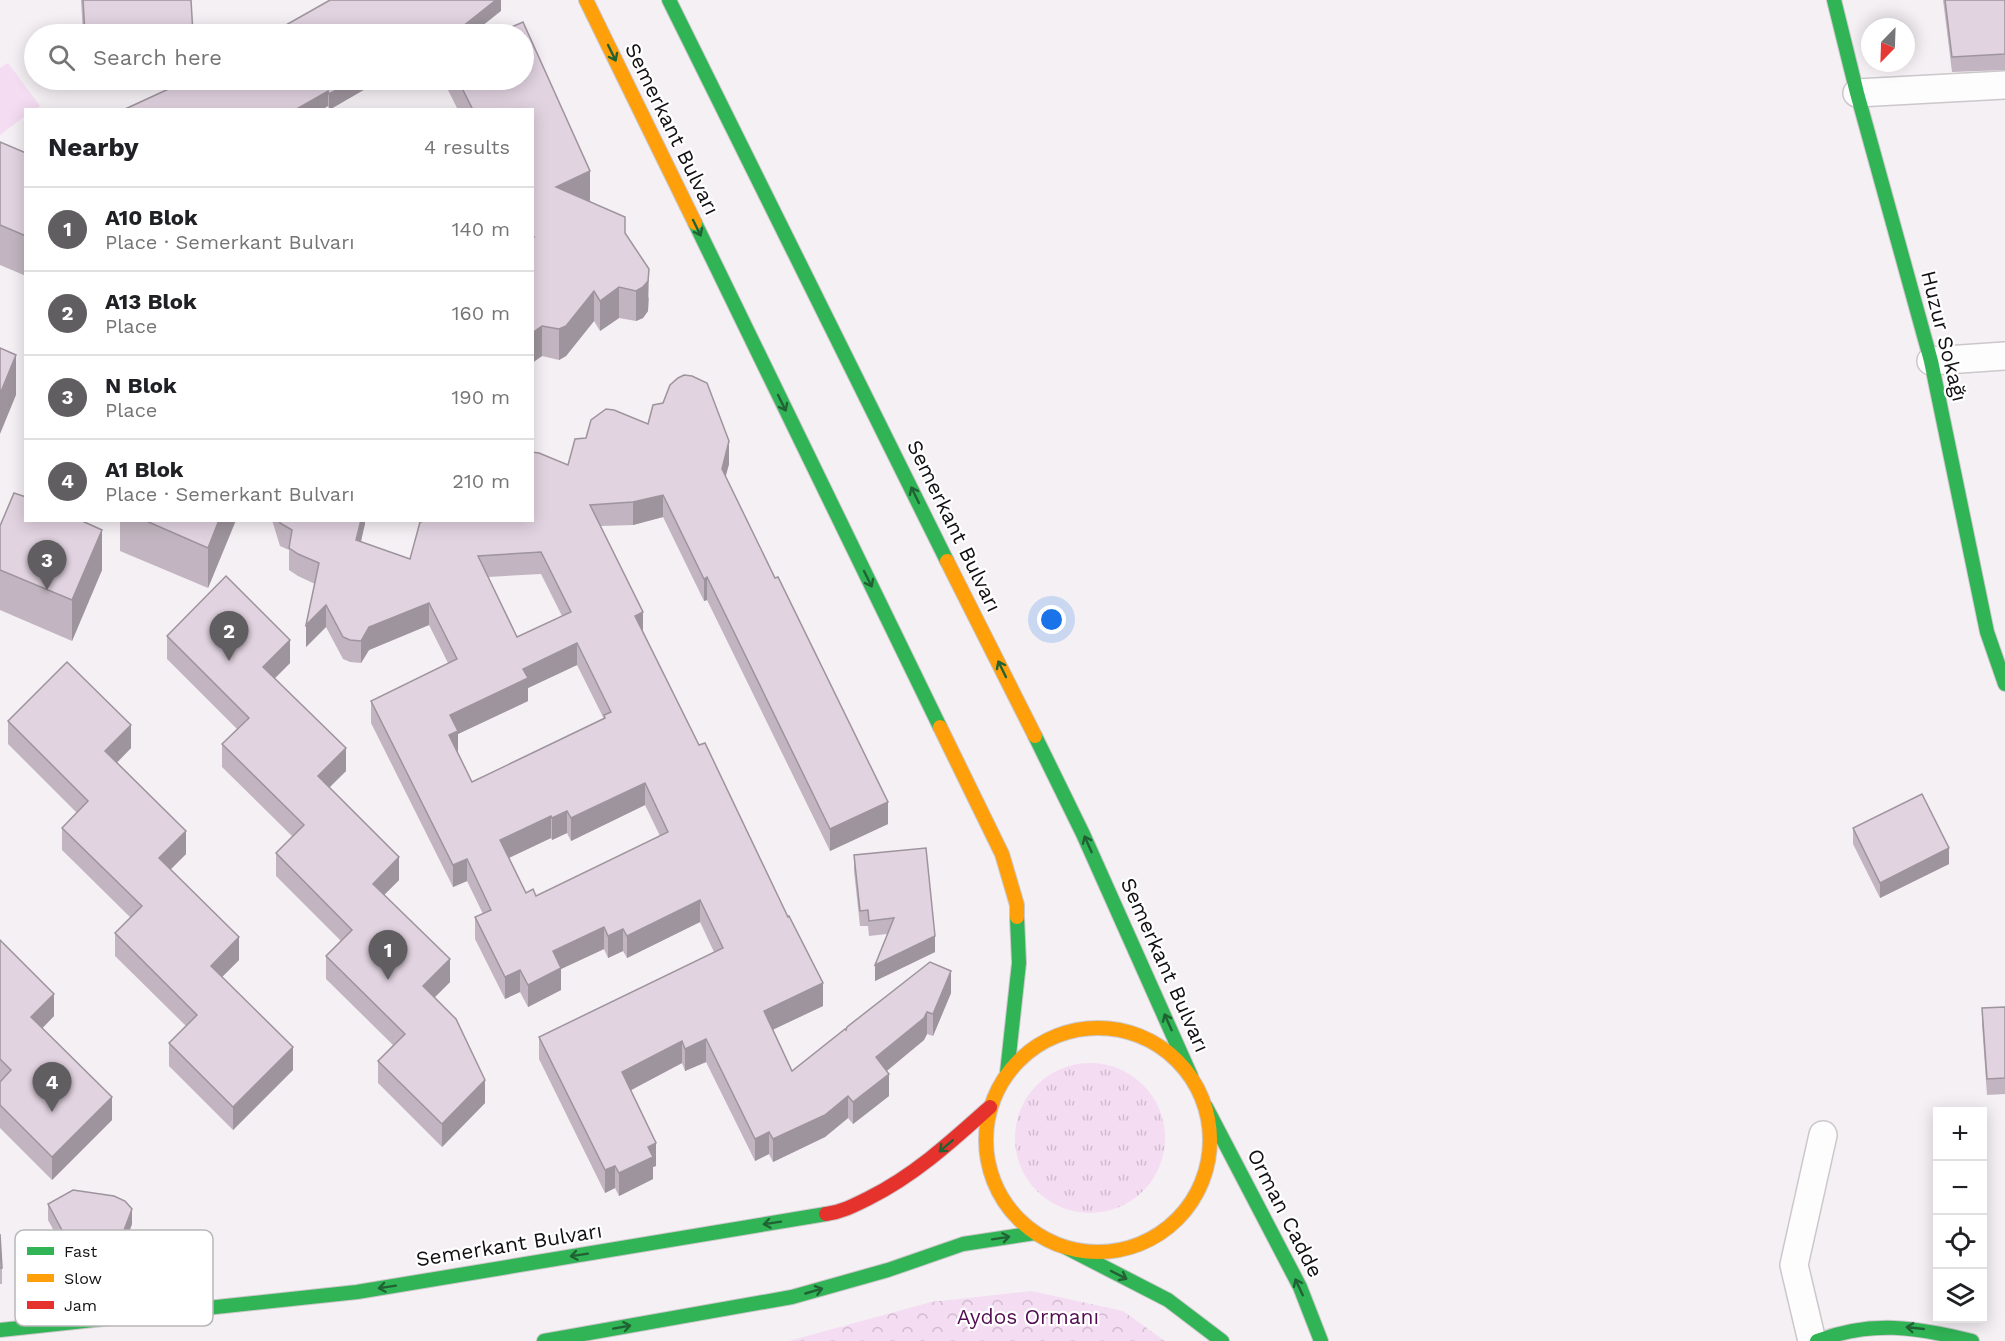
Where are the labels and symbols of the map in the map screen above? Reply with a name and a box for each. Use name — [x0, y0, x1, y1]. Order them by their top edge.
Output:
north arrow — [1861, 18, 1915, 72]
street label: Semerkant Bulvarı — [620, 39, 725, 219]
one-way arrow — [606, 43, 618, 61]
one-way arrow — [691, 219, 703, 236]
street label: Huzur Sokağı — [1916, 268, 1973, 404]
one-way arrow — [777, 394, 789, 412]
street label: Semerkant Bulvarı — [902, 436, 1007, 616]
one-way arrow — [909, 486, 920, 504]
pin: 3 — [28, 540, 66, 590]
one-way arrow — [862, 569, 874, 587]
your location — [1037, 605, 1066, 634]
pin: 2 — [210, 612, 248, 661]
one-way arrow — [995, 661, 1007, 679]
one-way arrow — [1082, 836, 1093, 854]
street label: Semerkant Bulvarı — [1116, 874, 1215, 1056]
pin: 1 — [368, 930, 408, 980]
one-way arrow — [1161, 1014, 1173, 1032]
pin: 4 — [32, 1062, 72, 1112]
one-way arrow — [939, 1139, 954, 1153]
street label: Orman Cadde — [1242, 1144, 1329, 1281]
street label: Semerkant Bulvarı — [414, 1217, 604, 1272]
one-way arrow — [762, 1218, 782, 1229]
legend — [15, 1230, 213, 1326]
one-way arrow — [991, 1233, 1011, 1244]
text: Fast — [64, 1242, 97, 1261]
one-way arrow — [570, 1250, 590, 1261]
text: Slow — [64, 1269, 102, 1288]
one-way arrow — [1110, 1269, 1127, 1281]
one-way arrow — [1292, 1278, 1304, 1296]
one-way arrow — [377, 1281, 397, 1292]
one-way arrow — [804, 1285, 823, 1296]
text: Jam — [64, 1296, 97, 1315]
park label: Aydos Ormanı — [957, 1304, 1099, 1329]
one-way arrow — [612, 1321, 632, 1332]
one-way arrow — [1905, 1323, 1925, 1334]

